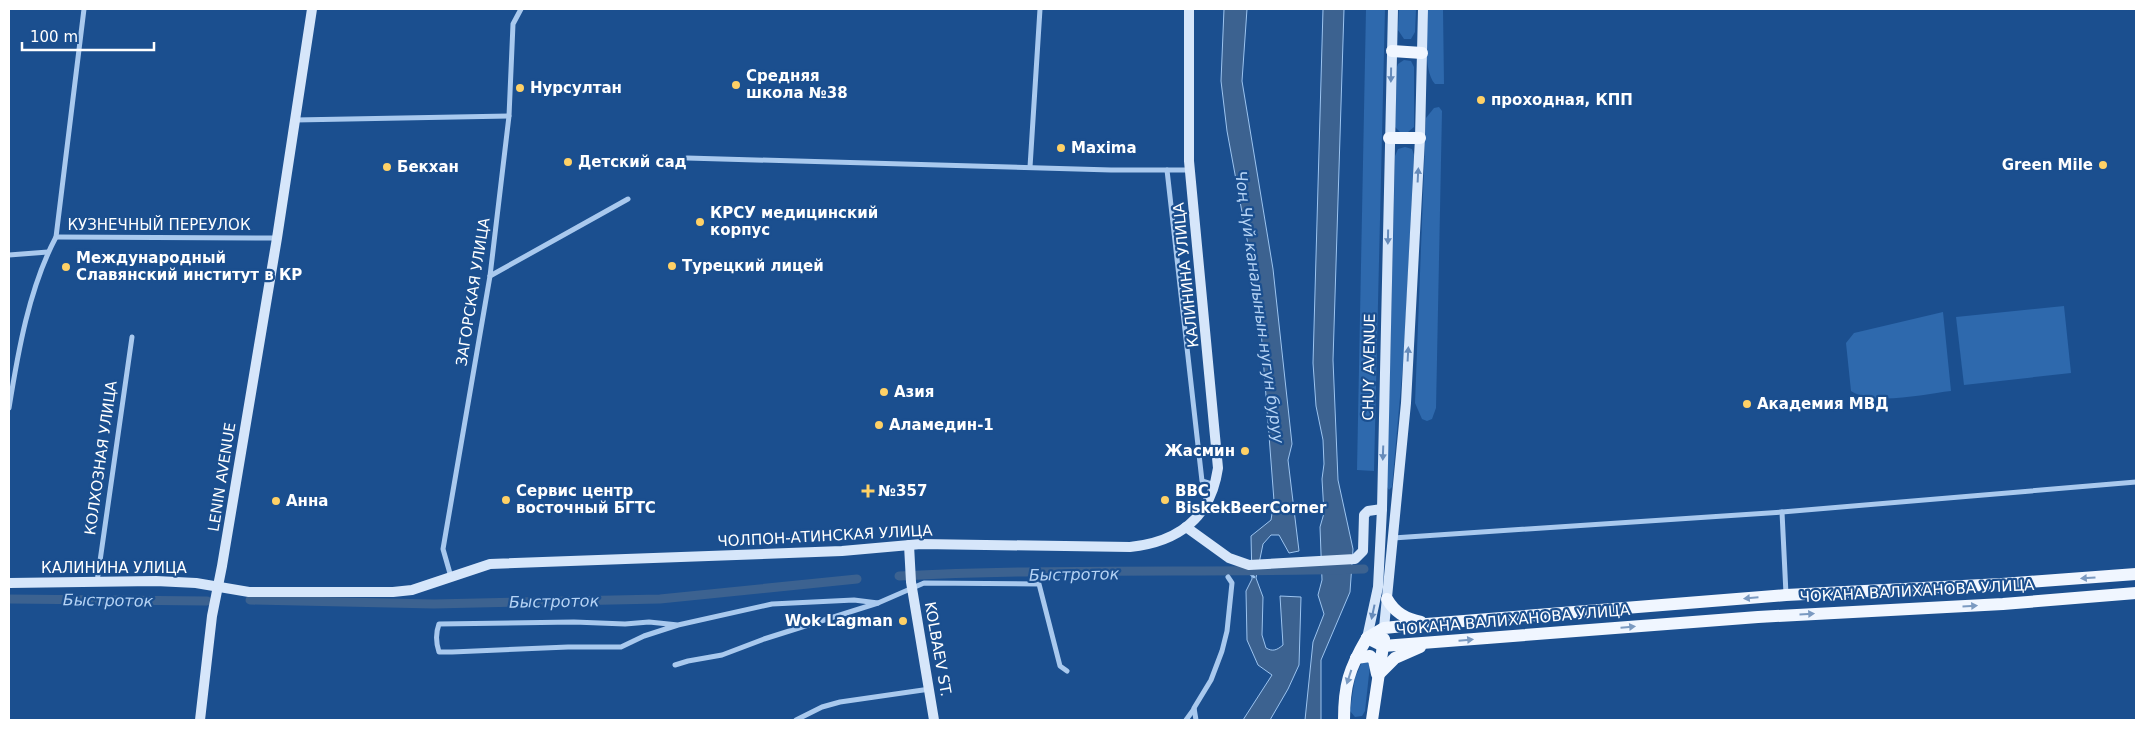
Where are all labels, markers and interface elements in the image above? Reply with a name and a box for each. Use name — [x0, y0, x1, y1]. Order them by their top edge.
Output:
scale bar — [22, 20, 155, 52]
text: 100 m — [30, 28, 78, 46]
place label: Средняя школа №38 — [746, 67, 848, 102]
one-way arrow — [1387, 67, 1395, 83]
place label: Нурсултан — [530, 79, 622, 97]
marker: Средняя школа №38 — [730, 79, 742, 91]
marker: Нурсултан — [514, 82, 526, 94]
place label: проходная, КПП — [1491, 91, 1633, 109]
marker: проходная, КПП — [1475, 94, 1487, 106]
place label: Maxima — [1071, 139, 1137, 157]
marker: Maxima — [1055, 142, 1067, 154]
place label: Детский сад — [578, 153, 687, 171]
marker: Детский сад — [562, 156, 574, 168]
place label: Green Mile — [2002, 156, 2093, 174]
place label: Бекхан — [397, 158, 459, 176]
marker: Green Mile — [2097, 159, 2109, 171]
marker: Бекхан — [381, 161, 393, 173]
one-way arrow — [1414, 166, 1422, 182]
water label: Чоң Чүй каналынын нугун буруу — [1231, 169, 1288, 445]
street label: КАЛИНИНА УЛИЦА — [1169, 201, 1203, 348]
place label: КРСУ медицинский корпус — [710, 204, 878, 239]
street label: КУЗНЕЧНЫЙ ПЕРЕУЛОК — [67, 215, 251, 234]
street label: ЗАГОРСКАЯ УЛИЦА — [452, 216, 494, 367]
marker: КРСУ медицинский корпус — [694, 216, 706, 228]
one-way arrow — [1384, 230, 1392, 246]
place label: Международный Славянский институт в КР — [76, 249, 302, 284]
place label: Турецкий лицей — [682, 257, 824, 275]
marker: Турецкий лицей — [666, 260, 678, 272]
marker: Международный Славянский институт в КР — [60, 261, 72, 273]
street label: CHUY AVENUE — [1359, 313, 1379, 421]
one-way arrow — [1405, 346, 1413, 362]
street label: КОЛХОЗНАЯ УЛИЦА — [81, 379, 121, 536]
place label: Азия — [894, 383, 934, 401]
marker: Азия — [878, 386, 890, 398]
place label: Академия МВД — [1757, 395, 1889, 413]
marker: Академия МВД — [1741, 398, 1753, 410]
place label: Аламедин-1 — [889, 416, 994, 434]
marker: Аламедин-1 — [873, 419, 885, 431]
street label: LENIN AVENUE — [204, 421, 240, 533]
place label: Жасмин — [1164, 442, 1235, 460]
marker: Жасмин — [1239, 445, 1251, 457]
one-way arrow — [1379, 446, 1387, 462]
place label: Сервис центр восточный БГТС — [516, 482, 656, 517]
place label: №357 — [878, 482, 927, 500]
place label: BBC BiskekBeerCorner — [1175, 482, 1327, 517]
marker: №357 — [862, 485, 874, 497]
place label: Анна — [286, 492, 328, 510]
marker: Сервис центр восточный БГТС — [500, 494, 512, 506]
marker: BBC BiskekBeerCorner — [1159, 494, 1171, 506]
marker: Анна — [270, 495, 282, 507]
street label: ЧОЛПОН-АТИНСКАЯ УЛИЦА — [717, 521, 934, 551]
street label: КАЛИНИНА УЛИЦА — [41, 559, 188, 577]
water label: Быстроток — [1029, 564, 1120, 585]
one-way arrow — [2079, 574, 2095, 582]
street label: ЧОКАНА ВАЛИХАНОВА УЛИЦА — [1799, 576, 2035, 606]
water label: Быстроток — [63, 590, 154, 611]
water label: Быстроток — [509, 591, 600, 612]
one-way arrow — [1742, 594, 1758, 602]
street label: KOLBAEV ST. — [921, 600, 955, 698]
street label: ЧОКАНА ВАЛИХАНОВА УЛИЦА — [1395, 601, 1631, 639]
one-way arrow — [1962, 601, 1978, 609]
one-way arrow — [1369, 605, 1377, 620]
one-way arrow — [1800, 610, 1816, 618]
place label: Wok Lagman — [785, 612, 893, 630]
marker: Wok Lagman — [897, 615, 909, 627]
one-way arrow — [1620, 623, 1636, 631]
one-way arrow — [1458, 635, 1474, 643]
one-way arrow — [1344, 670, 1352, 685]

